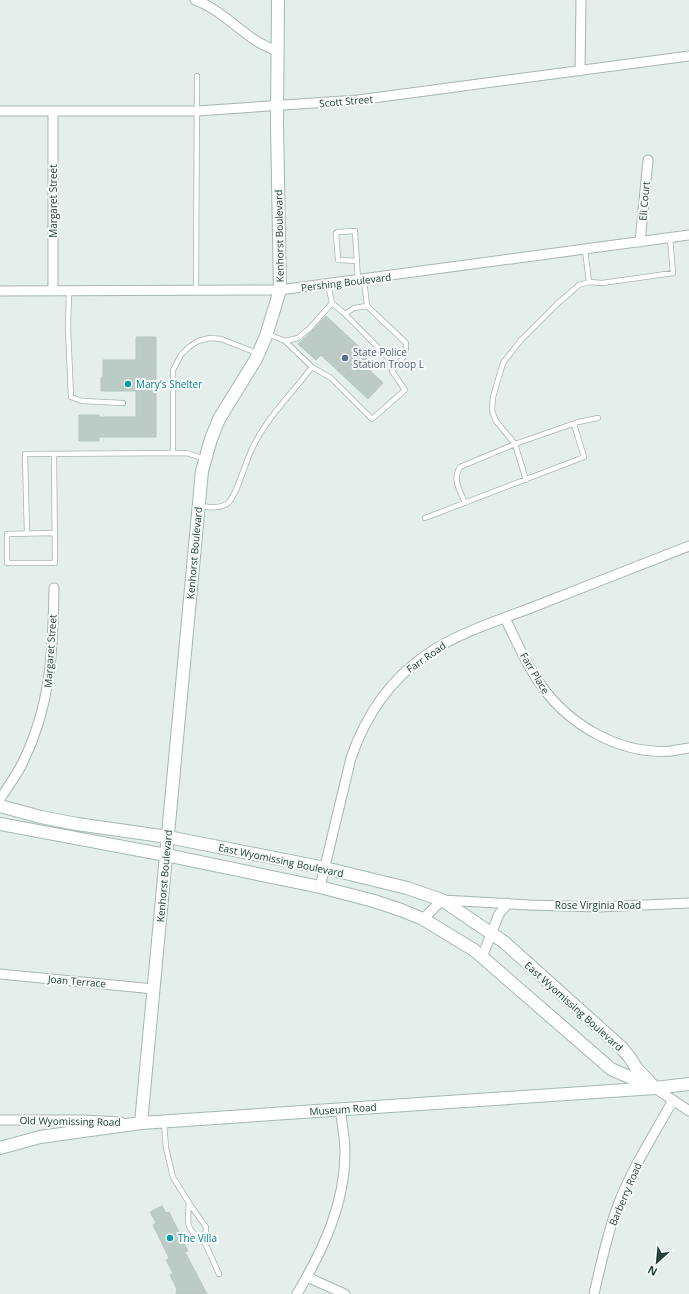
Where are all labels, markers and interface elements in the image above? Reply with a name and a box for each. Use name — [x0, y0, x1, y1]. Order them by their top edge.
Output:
street label: Scott Street — [319, 92, 374, 110]
street label: Margaret Street — [46, 164, 60, 238]
street label: Eli Court — [635, 180, 653, 221]
street label: Kenhorst Boulevard — [271, 190, 287, 282]
street label: Pershing Boulevard — [300, 270, 392, 294]
place label: State Police Station Troop L — [353, 345, 424, 371]
marker: State Police Station Troop L — [340, 353, 350, 363]
place label: Mary's Shelter — [136, 377, 202, 391]
marker: Mary's Shelter — [123, 379, 133, 389]
street label: Kenhorst Boulevard — [183, 506, 205, 600]
street label: Margaret Street — [40, 613, 60, 688]
street label: Farr Road — [403, 638, 449, 676]
street label: Farr Place — [517, 650, 553, 697]
street label: Kenhorst Boulevard — [153, 829, 175, 923]
street label: East Wyomissing Boulevard — [217, 840, 345, 880]
street label: Rose Virginia Road — [555, 898, 641, 912]
street label: East Wyomissing Boulevard — [522, 958, 626, 1054]
street label: Joan Terrace — [46, 971, 107, 991]
street label: Museum Road — [309, 1100, 377, 1118]
street label: Old Wyomissing Road — [19, 1113, 121, 1129]
street label: Barberry Road — [605, 1160, 645, 1228]
place label: The Villa — [178, 1231, 217, 1245]
marker: The Villa — [165, 1233, 175, 1243]
north arrow — [637, 1242, 677, 1282]
text: N — [645, 1263, 660, 1280]

